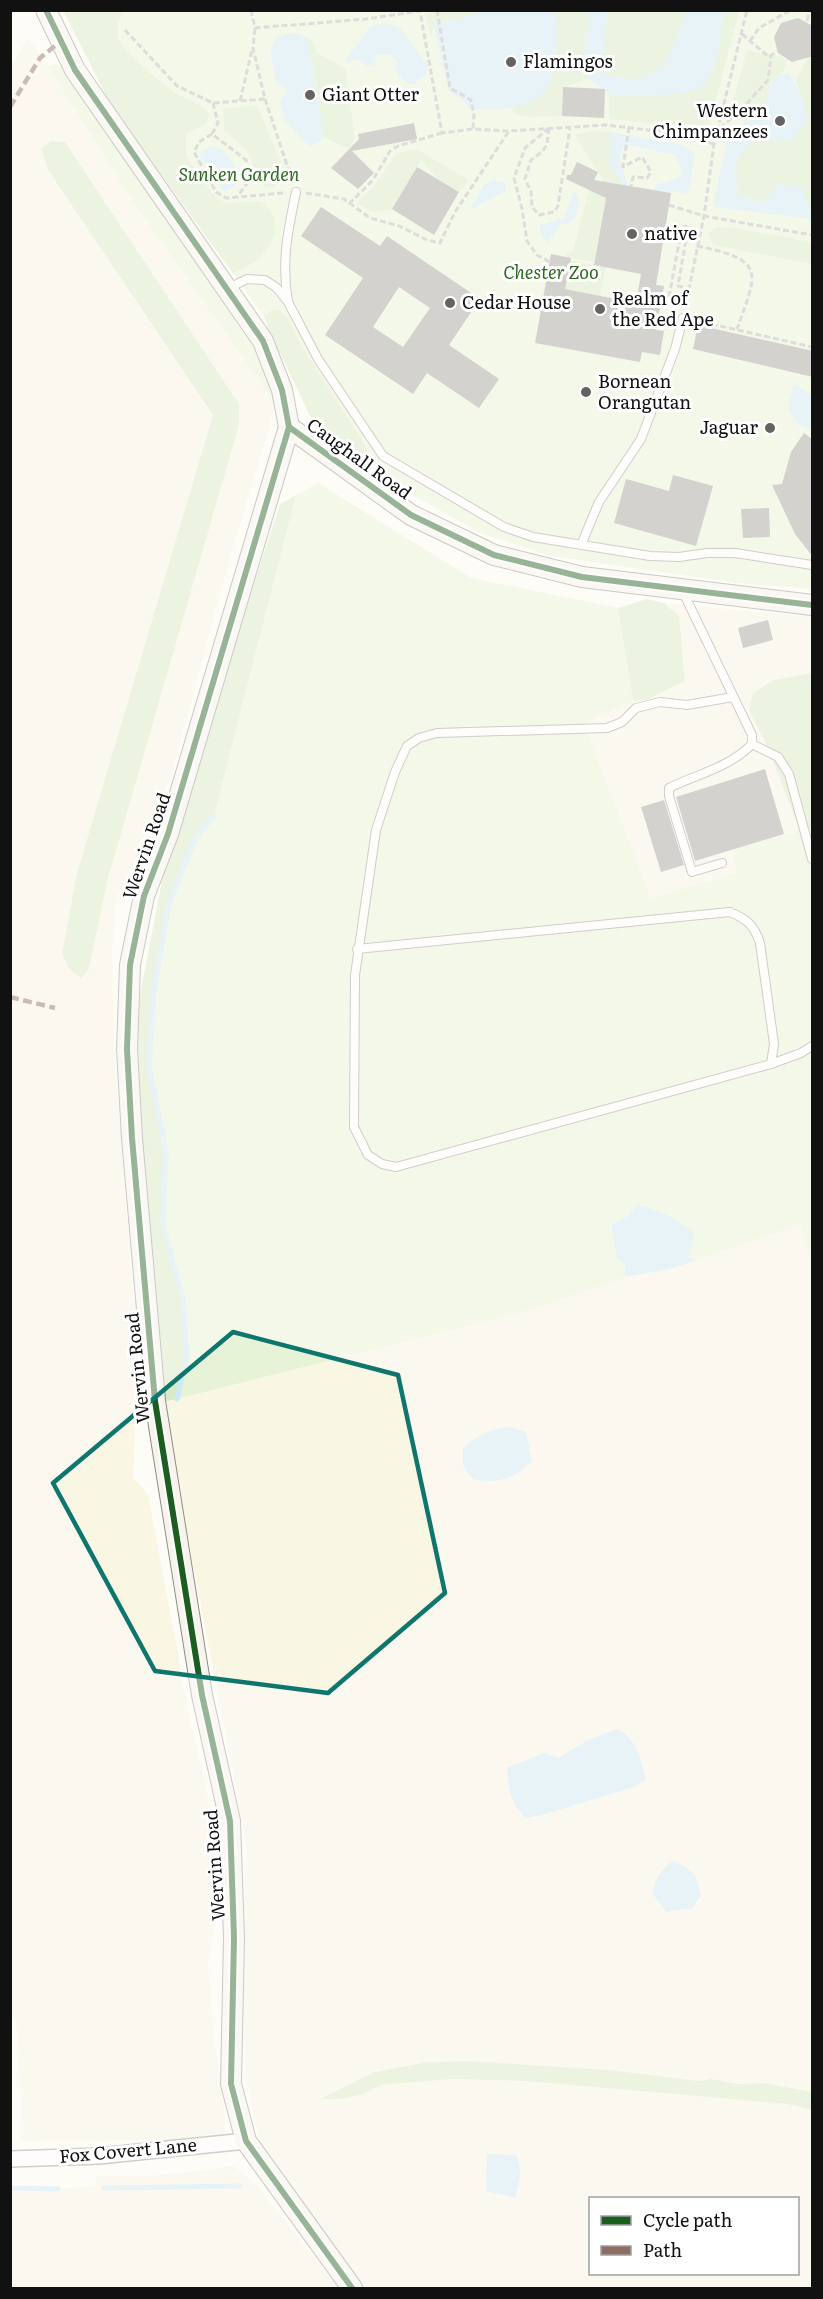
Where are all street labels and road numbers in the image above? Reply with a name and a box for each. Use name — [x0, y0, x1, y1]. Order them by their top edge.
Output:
street label: Caughall Road — [302, 410, 418, 505]
street label: Wervin Road — [115, 788, 177, 903]
street label: Wervin Road — [117, 1311, 156, 1425]
street label: Wervin Road — [196, 1809, 231, 1922]
street label: Fox Covert Lane — [58, 2130, 198, 2169]

